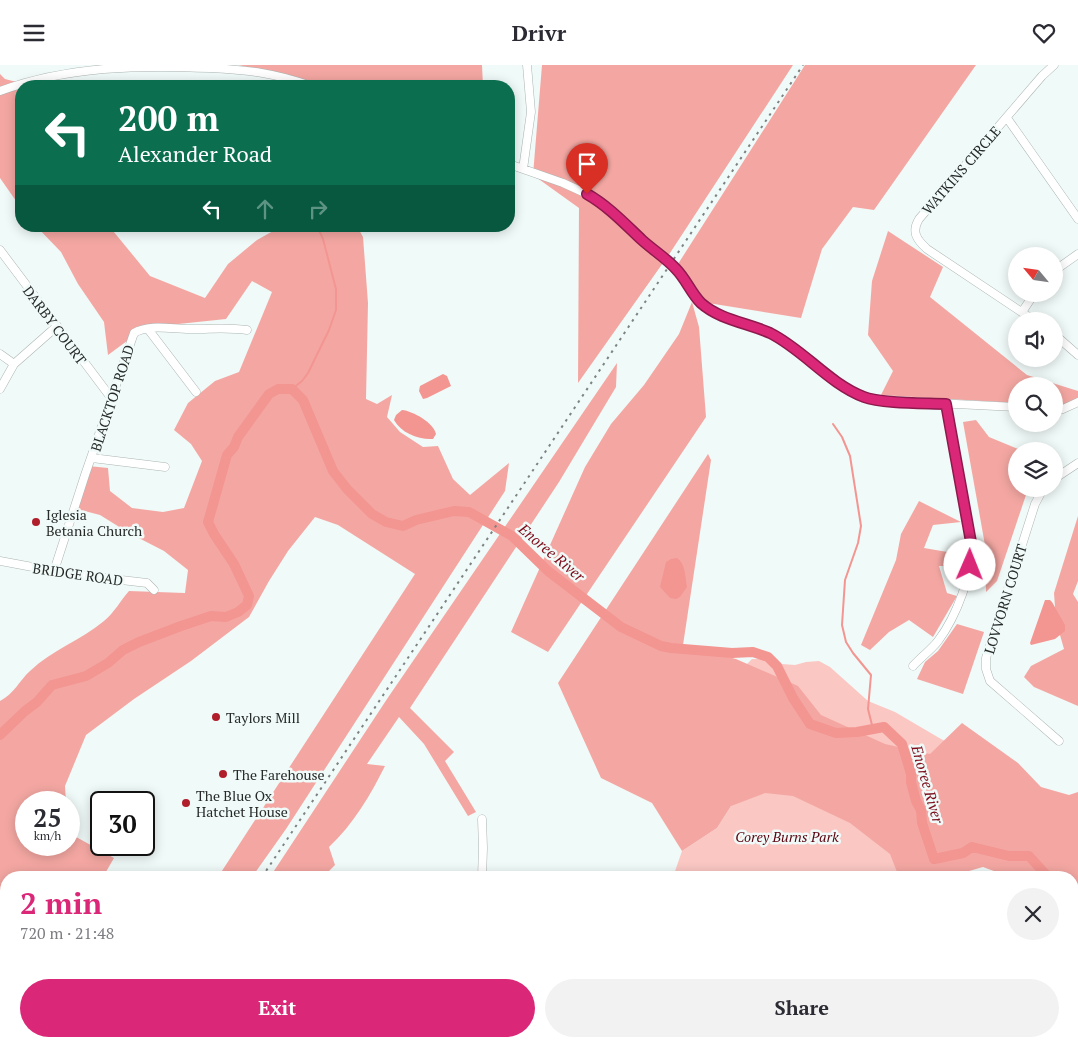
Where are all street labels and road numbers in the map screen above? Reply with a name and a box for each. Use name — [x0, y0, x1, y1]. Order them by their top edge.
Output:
street label: WATKINS CIRCLE — [917, 122, 1005, 218]
street label: DARBY COURT — [19, 282, 91, 369]
street label: BLACKTOP ROAD — [86, 342, 138, 454]
street label: LOVVORN COURT — [979, 541, 1031, 656]
street label: BRIDGE ROAD — [32, 558, 125, 590]

